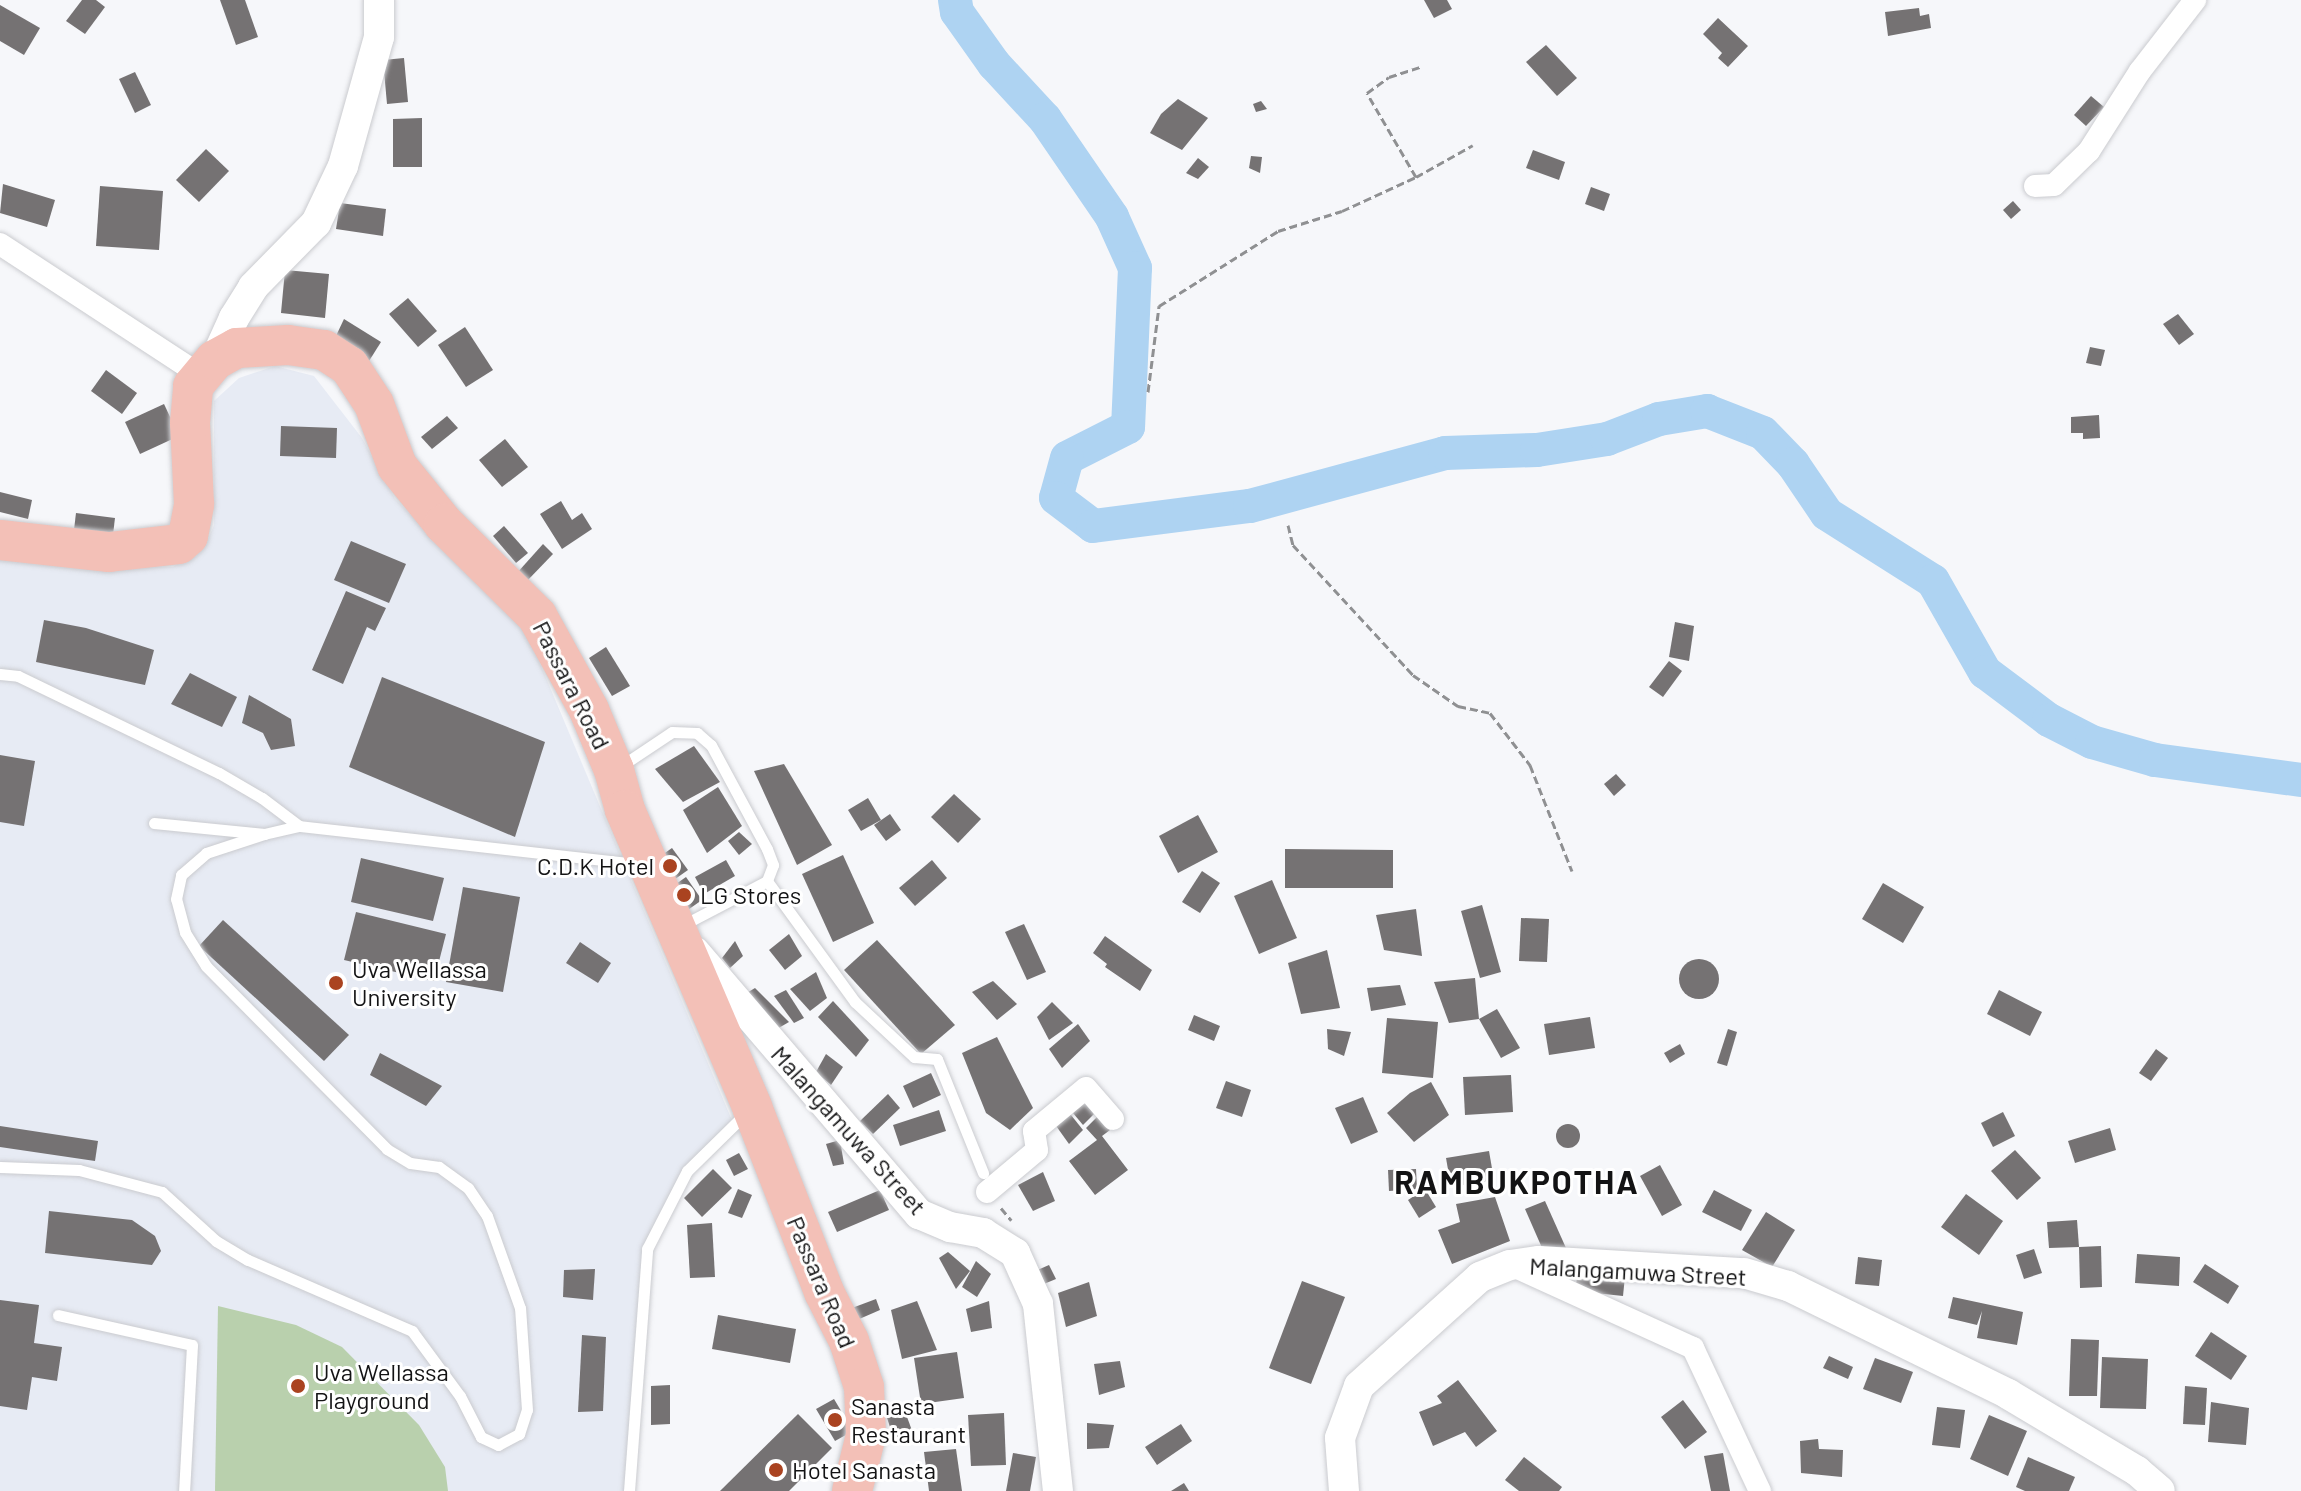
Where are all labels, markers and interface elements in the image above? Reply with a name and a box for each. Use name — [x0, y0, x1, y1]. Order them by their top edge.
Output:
street label: Passara Road — [527, 616, 617, 754]
place label: C.D.K Hotel — [537, 852, 654, 880]
marker: C.D.K Hotel — [661, 857, 679, 875]
place label: LG Stores — [700, 881, 801, 909]
marker: LG Stores — [675, 886, 693, 904]
place label: Uva Wellassa University — [352, 955, 487, 1011]
marker: Uva Wellassa University — [327, 974, 345, 992]
street label: Malangamuwa Street — [766, 1040, 932, 1220]
district label: RAMBUKPOTHA — [1394, 1162, 1640, 1200]
street label: Passara Road — [781, 1212, 863, 1352]
street label: Malangamuwa Street — [1529, 1251, 1747, 1291]
place label: Uva Wellassa Playground — [314, 1358, 449, 1414]
marker: Uva Wellassa Playground — [289, 1377, 307, 1395]
place label: Sanasta Restaurant — [851, 1392, 966, 1448]
marker: Sanasta Restaurant — [826, 1411, 844, 1429]
place label: Hotel Sanasta — [792, 1456, 936, 1484]
marker: Hotel Sanasta — [767, 1461, 785, 1479]

